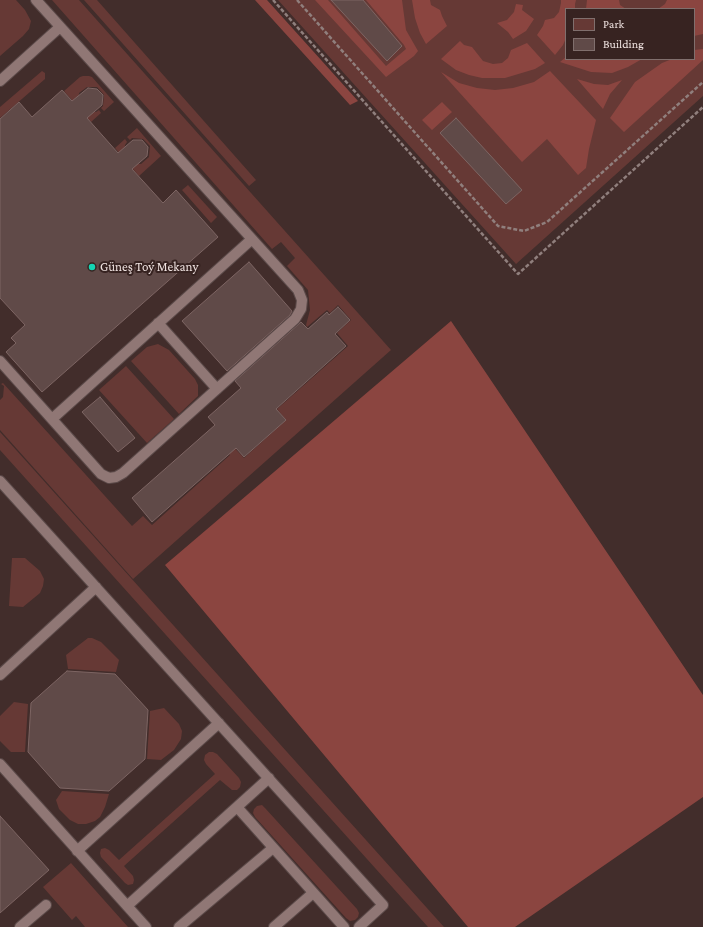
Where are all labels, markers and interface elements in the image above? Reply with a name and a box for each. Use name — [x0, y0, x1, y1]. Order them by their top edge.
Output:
legend — [565, 8, 695, 60]
text: Park — [603, 17, 624, 31]
text: Building — [603, 37, 644, 51]
place label: Güneş Toý Mekany — [100, 259, 198, 275]
marker: Güneş Toý Mekany — [87, 262, 97, 272]

